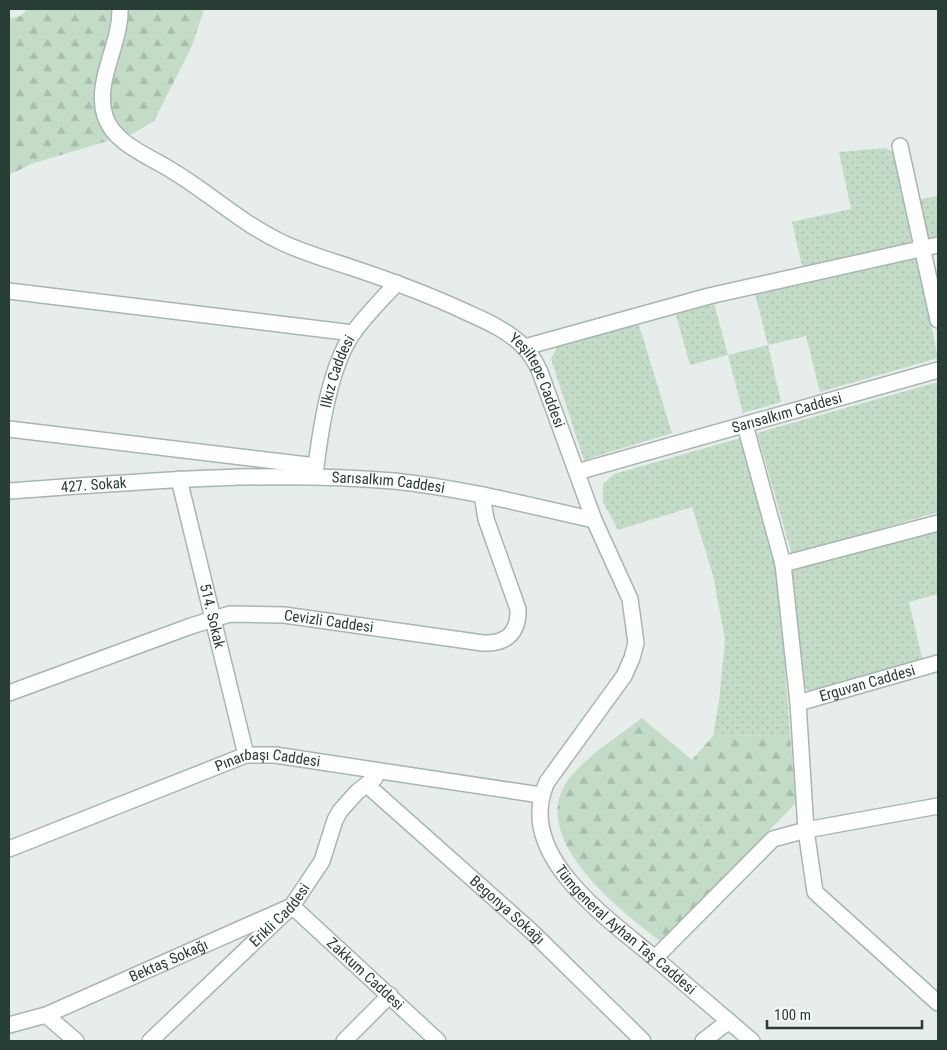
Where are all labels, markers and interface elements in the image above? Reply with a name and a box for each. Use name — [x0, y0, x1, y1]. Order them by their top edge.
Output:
street label: Yeşiltepe Caddesi — [506, 329, 569, 430]
street label: Ilkız Caddesi — [317, 332, 358, 410]
street label: Sarısalkım Caddesi — [730, 389, 844, 437]
street label: Sarısalkım Caddesi — [331, 468, 446, 497]
street label: 427. Sokak — [60, 474, 127, 496]
street label: 514. Sokak — [196, 582, 229, 650]
street label: Cevizli Caddesi — [283, 606, 375, 637]
street label: Erguvan Caddesi — [817, 661, 917, 705]
street label: Pınarbaşı Caddesi — [212, 746, 321, 775]
street label: Tümgeneral Ayhan Taş Caddesi — [551, 861, 700, 998]
street label: Begonya Sokağı — [466, 872, 548, 948]
street label: Erikli Caddesi — [246, 880, 314, 951]
street label: Zakkum Caddesi — [323, 934, 408, 1014]
street label: Bektaş Sokağı — [126, 935, 211, 986]
scale bar — [767, 998, 922, 1030]
text: 100 m — [774, 1006, 811, 1024]

